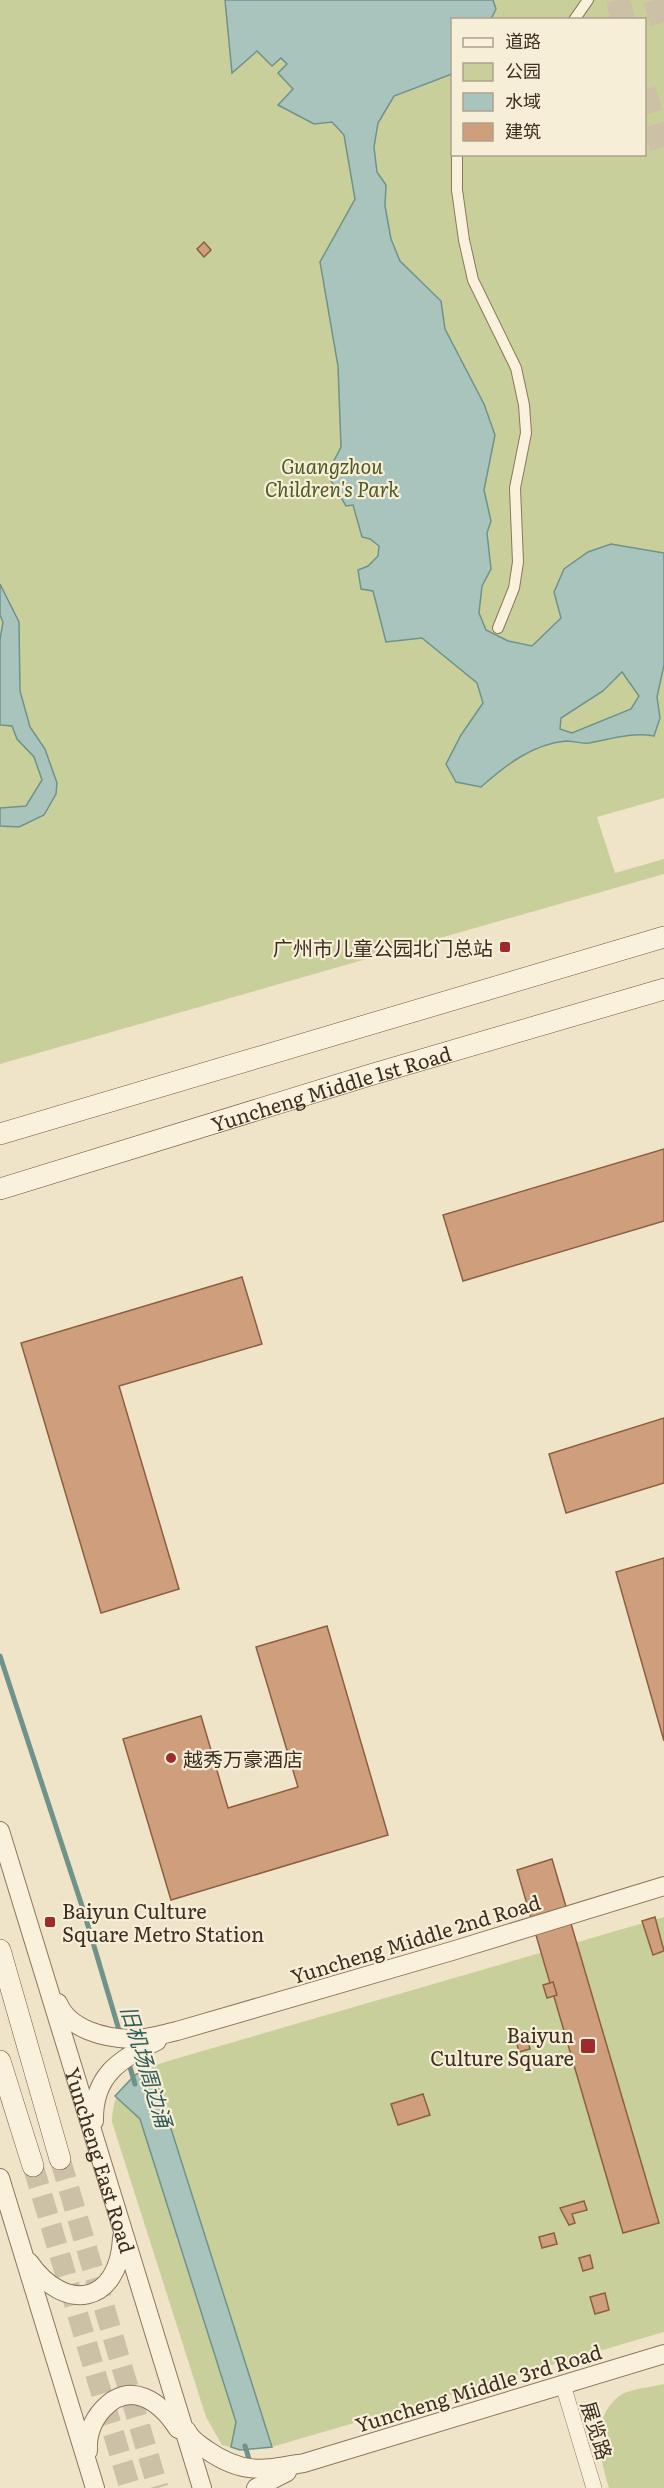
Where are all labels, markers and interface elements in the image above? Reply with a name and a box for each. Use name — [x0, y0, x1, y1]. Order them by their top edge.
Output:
legend — [451, 18, 646, 156]
text: 道路 — [505, 27, 541, 54]
text: 公园 — [505, 57, 541, 84]
text: 水域 — [505, 87, 541, 114]
text: 建筑 — [505, 117, 541, 144]
park label: Guangzhou Children's Park — [265, 450, 399, 503]
place label: 广州市儿童公园北门总站 — [273, 932, 493, 962]
marker: 广州市儿童公园北门总站 — [498, 940, 512, 954]
street label: Yuncheng Middle 1st Road — [207, 1037, 454, 1138]
place label: 越秀万豪酒店 — [183, 1743, 303, 1773]
marker: 越秀万豪酒店 — [164, 1751, 178, 1765]
street label: Yuncheng Middle 2nd Road — [286, 1886, 544, 1990]
place label: Baiyun Culture Square Metro Station — [62, 1895, 264, 1948]
marker: Baiyun Culture Square Metro Station — [43, 1915, 57, 1929]
water label: 旧机场周边涌 — [115, 2001, 182, 2133]
place label: Baiyun Culture Square — [430, 2019, 574, 2072]
marker: Baiyun Culture Square — [579, 2037, 597, 2055]
street label: Yuncheng East Road — [58, 2063, 144, 2256]
street label: Yuncheng Middle 3rd Road — [351, 2335, 605, 2439]
street label: 展览路 — [575, 2397, 621, 2463]

